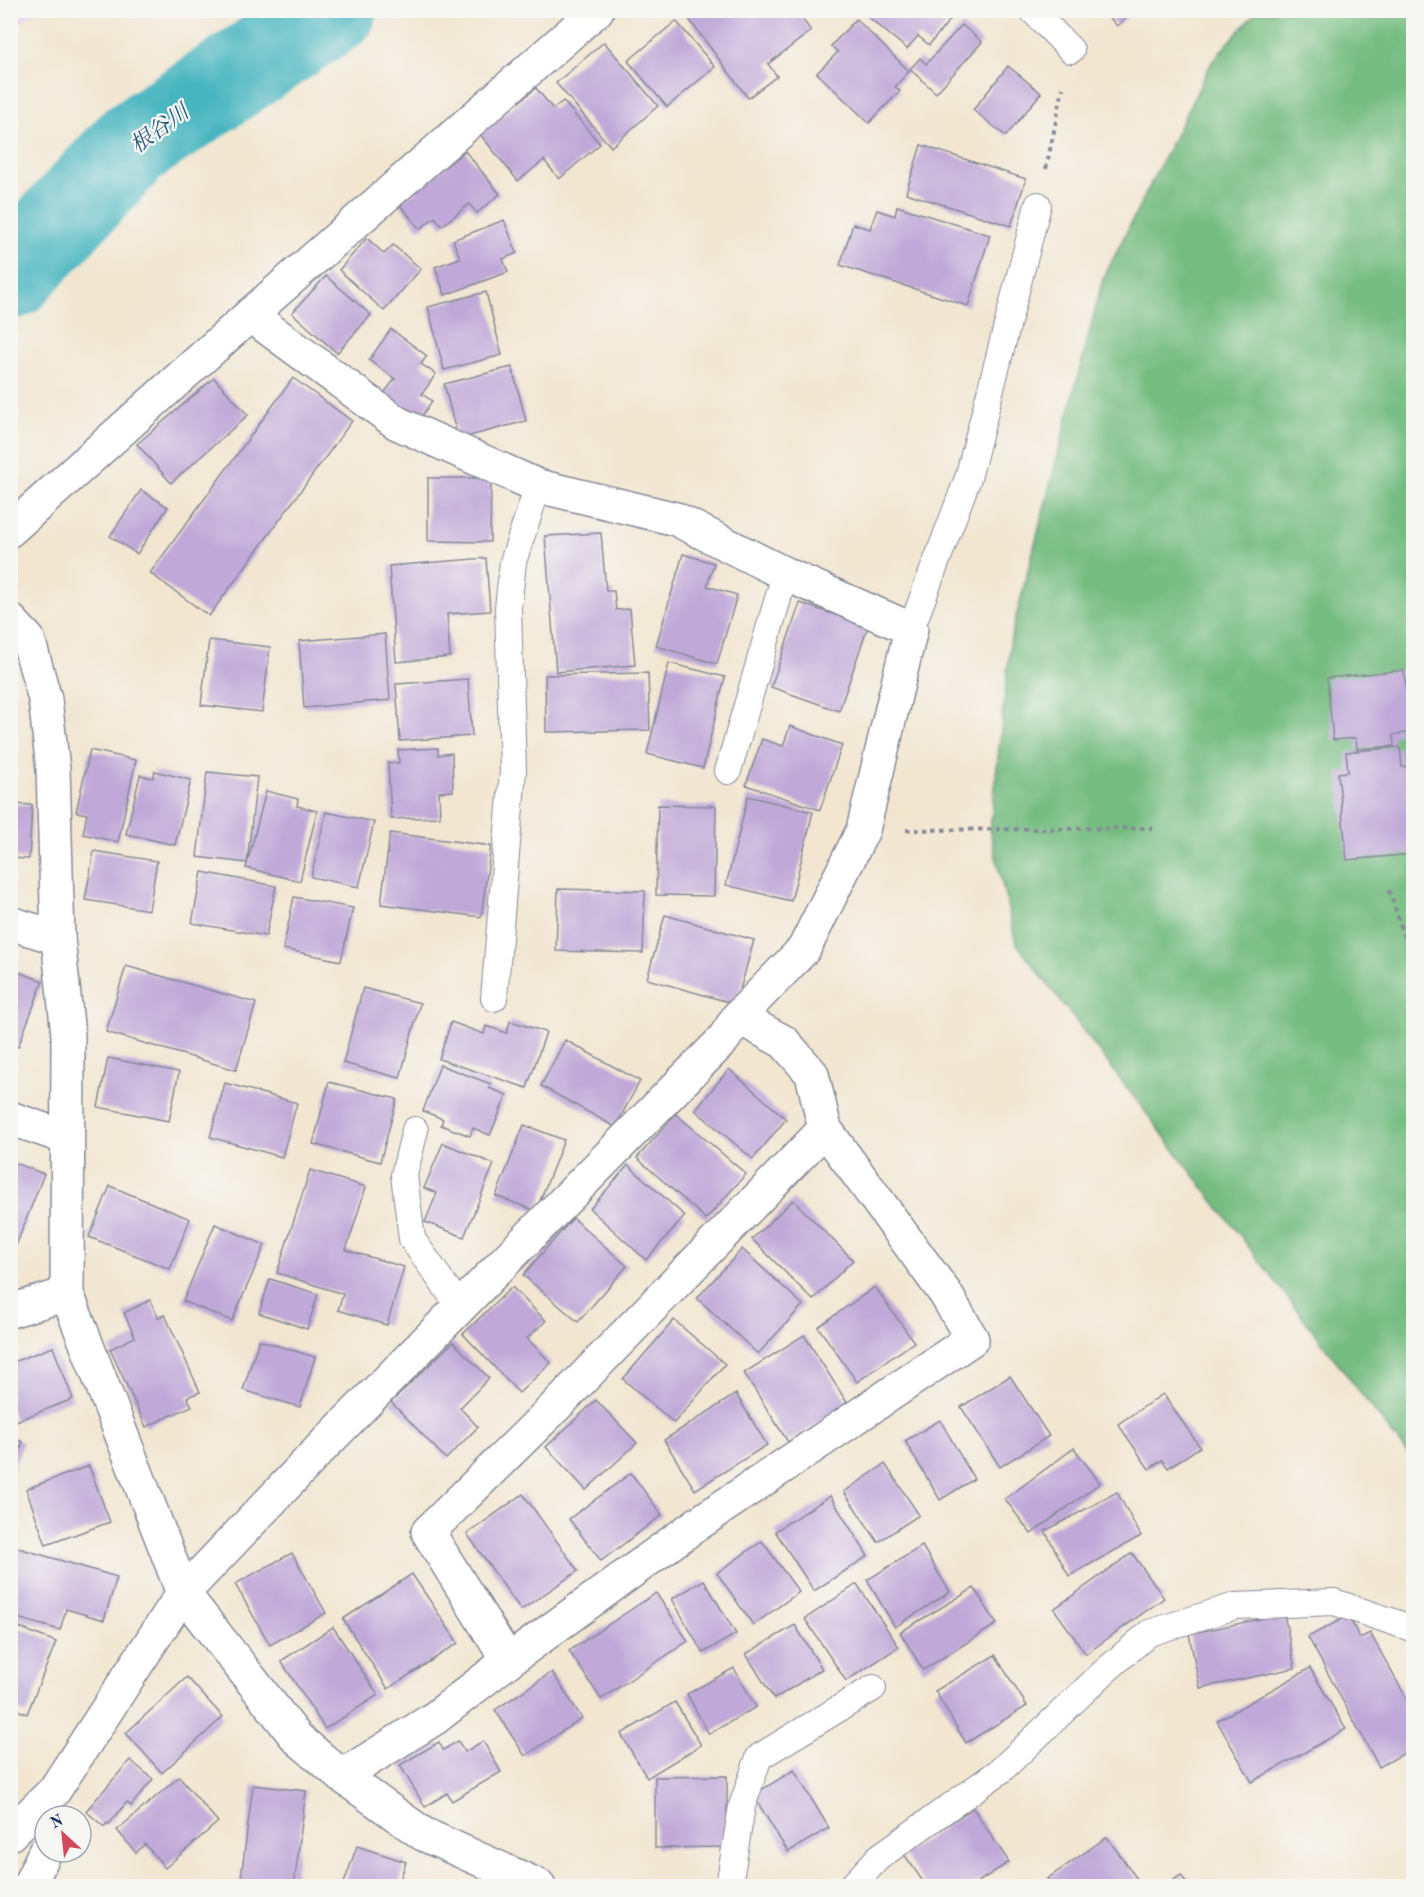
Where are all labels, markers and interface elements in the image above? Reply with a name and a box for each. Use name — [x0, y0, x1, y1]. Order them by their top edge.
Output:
water label: 根谷川 — [126, 99, 195, 158]
north arrow — [33, 1804, 93, 1864]
text: N — [48, 1812, 67, 1832]

